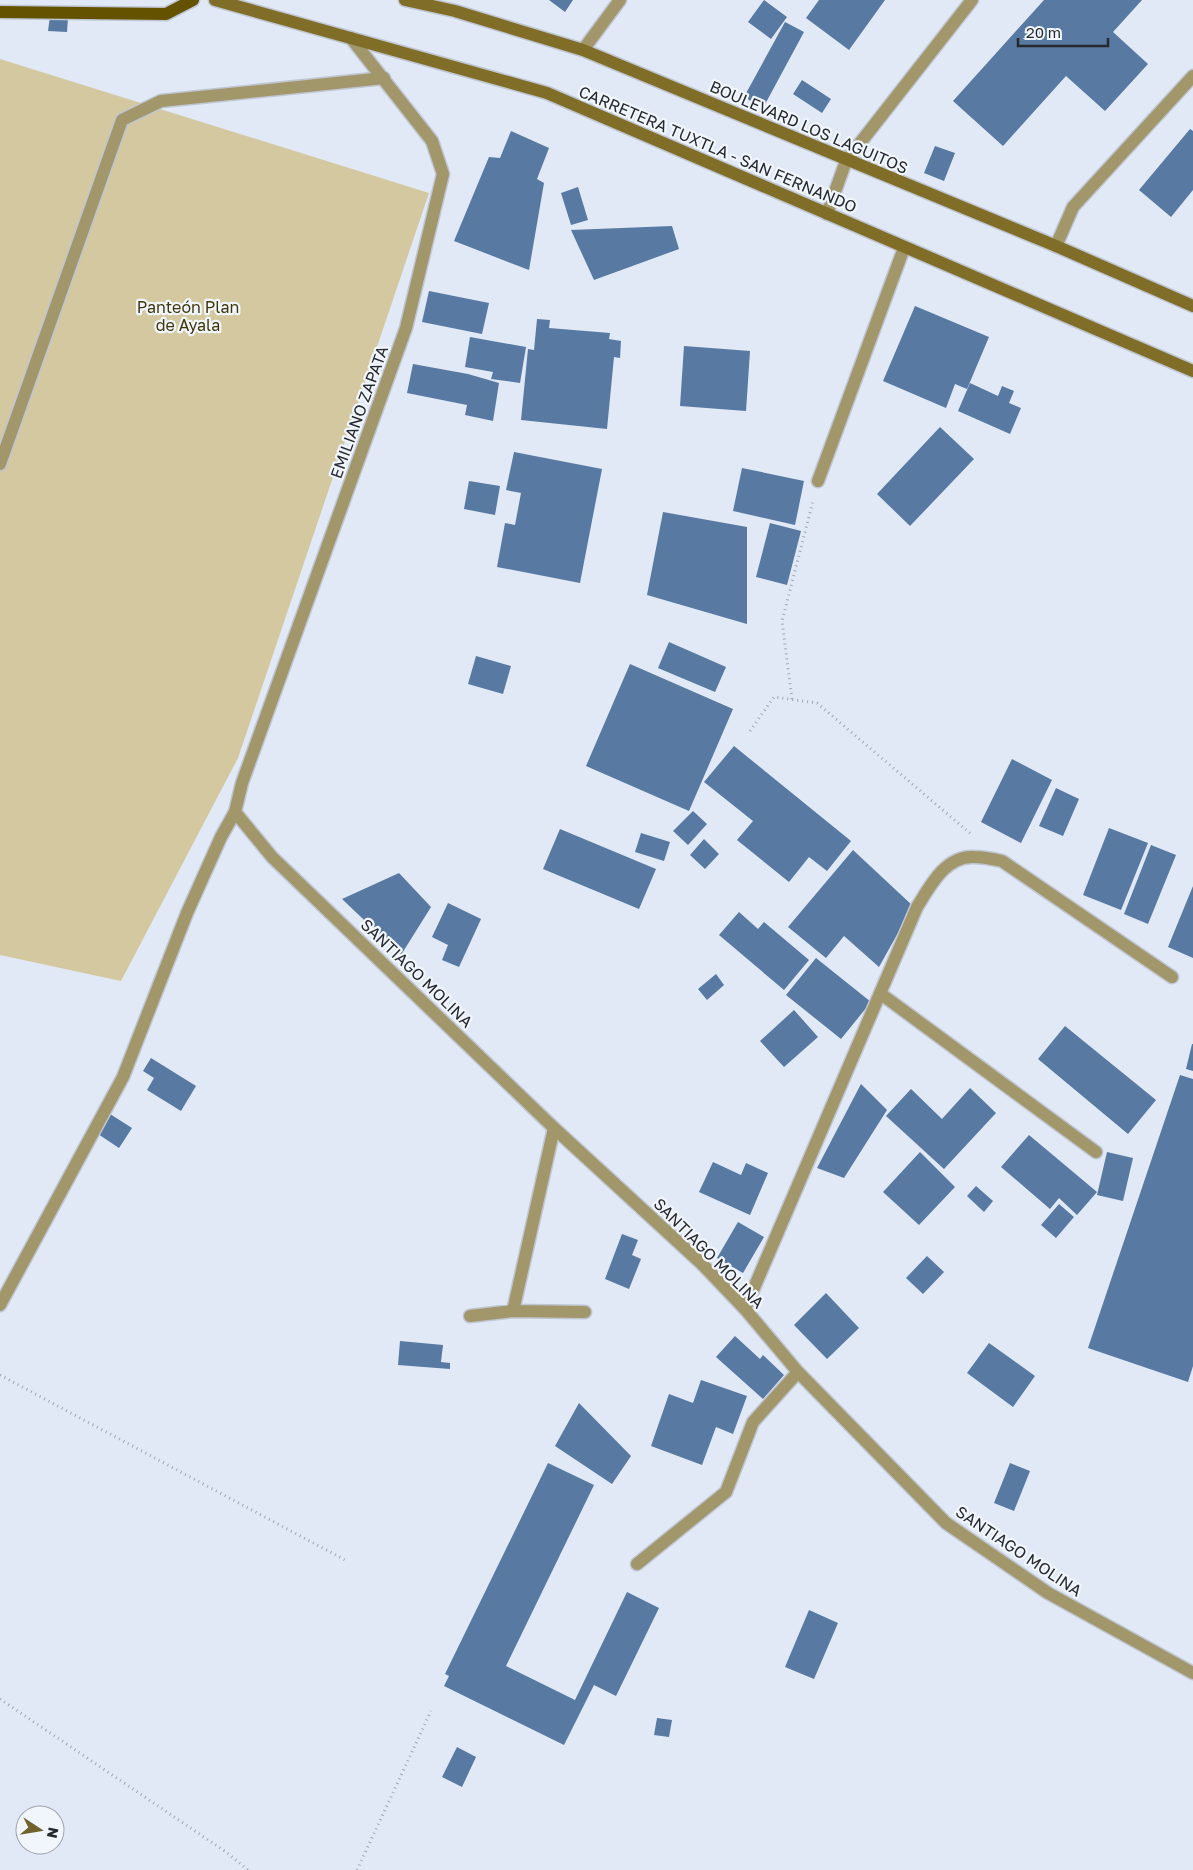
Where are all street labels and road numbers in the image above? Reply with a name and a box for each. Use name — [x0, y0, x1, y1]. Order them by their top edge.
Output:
street label: BOULEVARD LOS LAGUITOS — [707, 76, 911, 178]
street label: CARRETERA TUXTLA - SAN FERNANDO — [576, 81, 860, 217]
street label: EMILIANO ZAPATA — [326, 343, 392, 481]
street label: SANTIAGO MOLINA — [357, 914, 477, 1032]
street label: SANTIAGO MOLINA — [650, 1194, 769, 1313]
street label: SANTIAGO MOLINA — [952, 1501, 1086, 1601]

